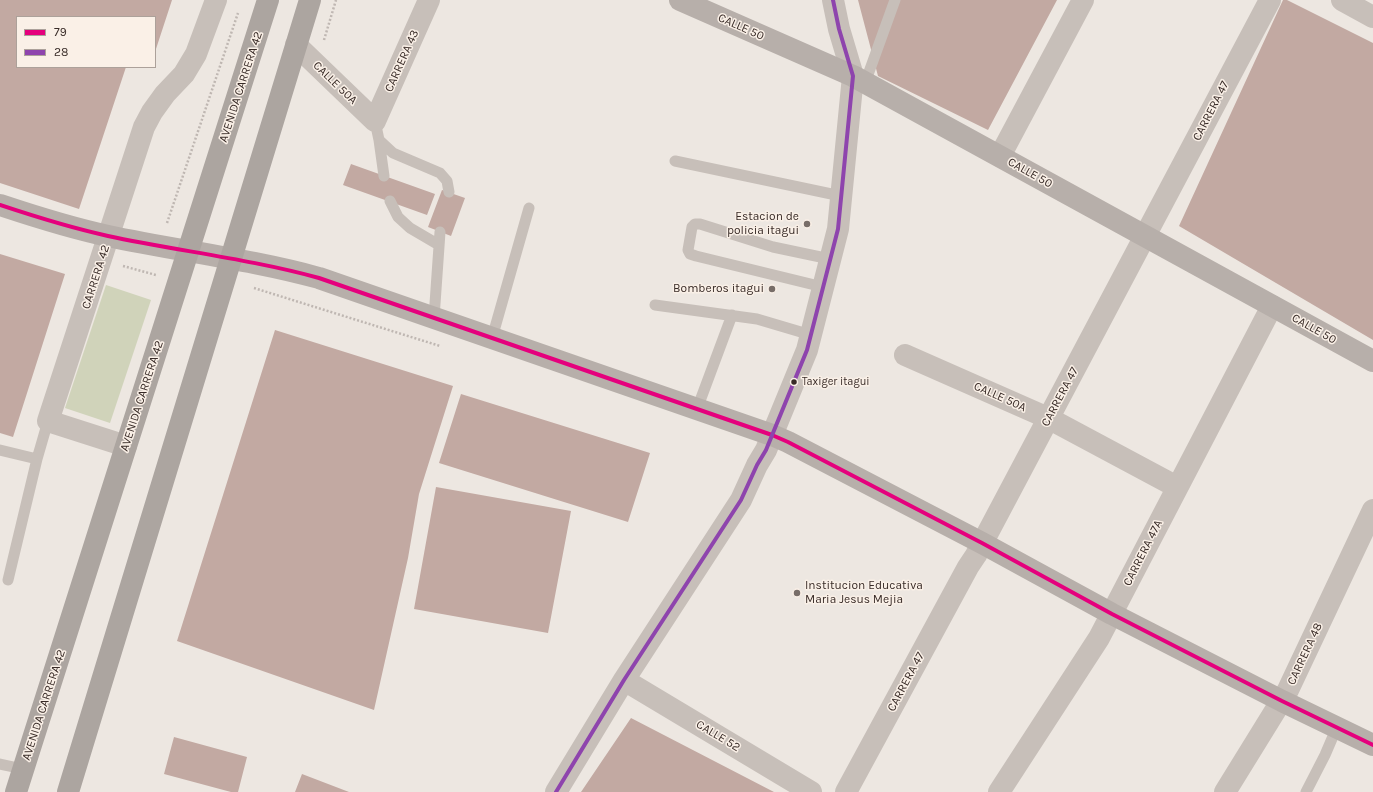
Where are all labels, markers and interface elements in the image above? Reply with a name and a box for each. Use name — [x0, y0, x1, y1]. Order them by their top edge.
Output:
street label: CALLE 50 — [716, 10, 766, 44]
legend — [16, 16, 156, 68]
text: 79 — [54, 25, 67, 39]
street label: CARRERA 43 — [382, 28, 422, 94]
street label: AVENIDA CARRERA 42 — [216, 30, 266, 144]
text: 28 — [54, 45, 68, 59]
street label: CALLE 50A — [310, 58, 360, 108]
street label: CARRERA 47 — [1190, 79, 1232, 143]
street label: CALLE 50 — [1005, 155, 1055, 191]
place label: Estacion de policia itagui — [727, 210, 799, 238]
marker: Estacion de policia itagui — [802, 219, 812, 229]
street label: CARRERA 42 — [79, 243, 113, 311]
place label: Bomberos itagui — [673, 282, 764, 296]
marker: Bomberos itagui — [767, 284, 777, 294]
street label: CALLE 50 — [1289, 311, 1339, 347]
street label: AVENIDA CARRERA 42 — [117, 339, 167, 453]
street label: CARRERA 47 — [1038, 365, 1082, 429]
place label: Taxiger itagui — [802, 375, 870, 389]
marker: Taxiger itagui — [789, 377, 799, 387]
street label: CALLE 50A — [972, 379, 1028, 415]
street label: CARRERA 47A — [1120, 518, 1166, 588]
place label: Institucion Educativa Maria Jesus Mejia — [805, 579, 923, 607]
marker: Institucion Educativa Maria Jesus Mejia — [792, 588, 802, 598]
street label: CARRERA 48 — [1284, 621, 1326, 687]
street label: AVENIDA CARRERA 42 — [19, 648, 69, 762]
street label: CARRERA 47 — [884, 650, 928, 714]
street label: CALLE 52 — [693, 717, 743, 755]

